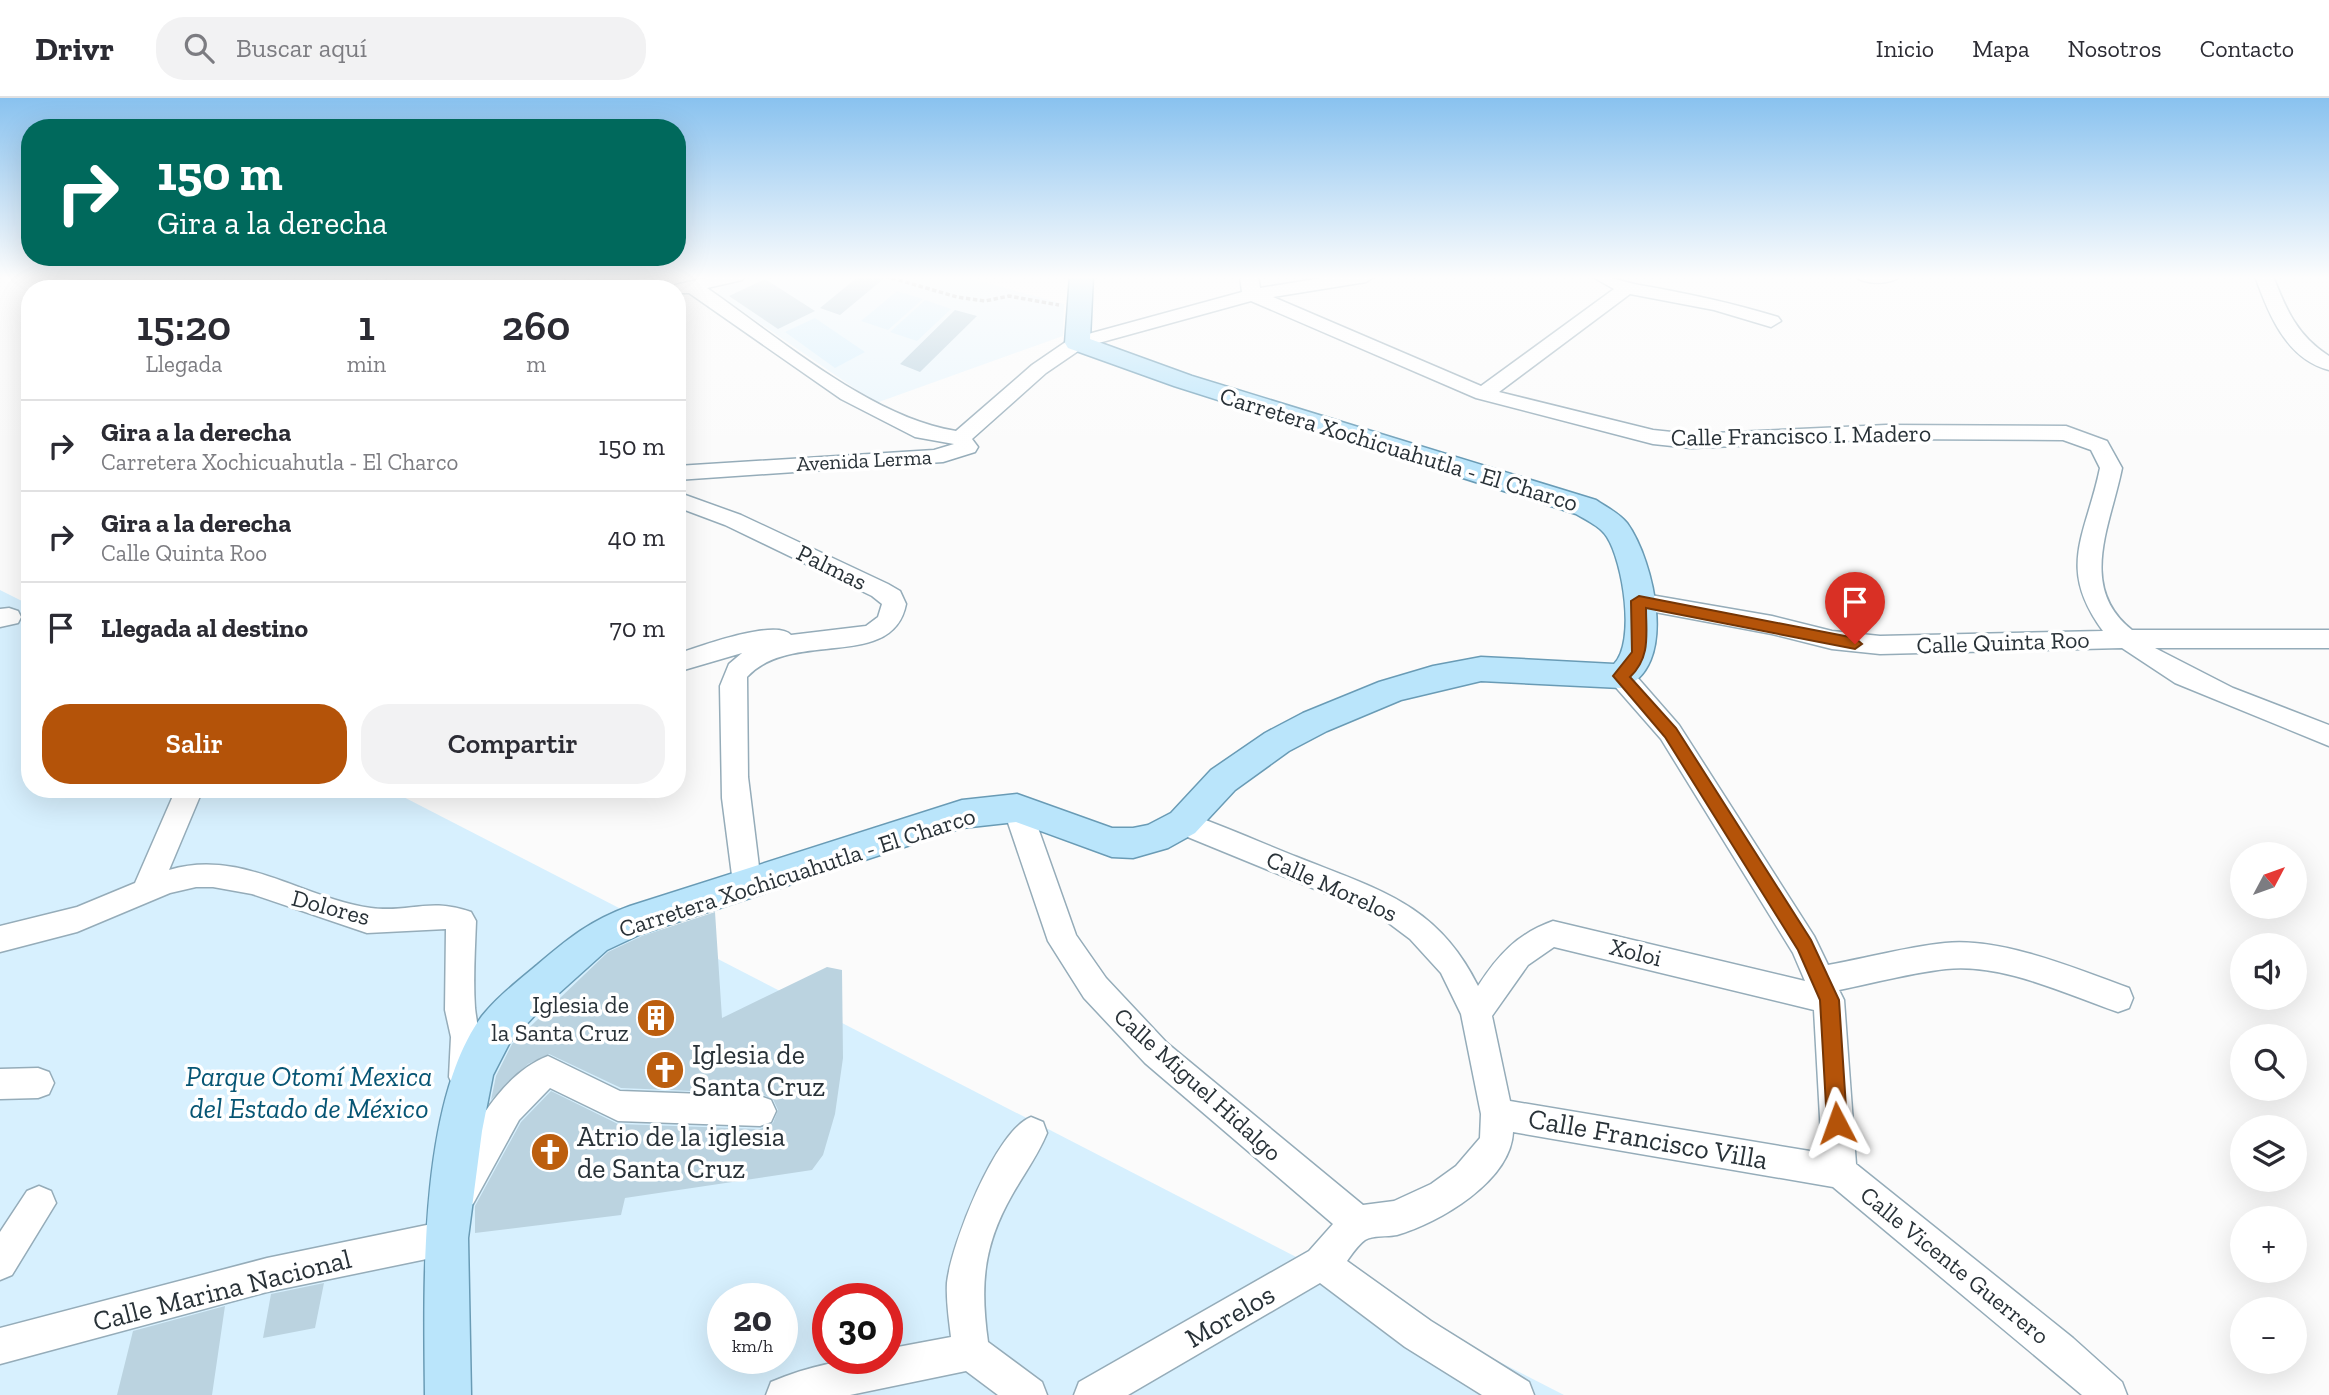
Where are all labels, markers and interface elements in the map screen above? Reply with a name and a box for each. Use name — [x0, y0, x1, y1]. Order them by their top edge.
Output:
search box — [156, 17, 646, 80]
text: Drivr — [35, 29, 114, 68]
icon: search — [180, 29, 218, 67]
text: Buscar aquí — [236, 32, 367, 64]
text: Inicio — [1876, 34, 1934, 63]
text: Mapa — [1972, 34, 2029, 63]
text: Nosotros — [2067, 34, 2162, 63]
text: Contacto — [2200, 34, 2294, 63]
text: 150 m — [157, 144, 283, 203]
icon: right — [42, 147, 133, 238]
text: Gira a la derecha — [157, 204, 387, 242]
text: 15:20 — [136, 300, 231, 351]
text: 1 — [358, 300, 375, 351]
text: 260 — [502, 300, 571, 351]
text: Llegada — [145, 350, 222, 378]
text: min — [347, 350, 386, 378]
text: m — [526, 350, 546, 378]
street label: Carretera Xochicuahutla - El Charco — [1216, 381, 1582, 517]
text: Gira a la derecha — [101, 416, 291, 448]
street label: Calle Francisco I. Madero — [1671, 418, 1931, 452]
icon: right — [42, 427, 80, 465]
text: 150 m — [598, 430, 665, 462]
street label: Avenida Lerma — [796, 444, 932, 476]
text: Carretera Xochicuahutla - El Charco — [101, 448, 458, 476]
text: Gira a la derecha — [101, 507, 291, 539]
icon: right — [42, 518, 80, 556]
text: 40 m — [608, 521, 665, 553]
street label: Palmas — [792, 538, 872, 596]
text: Calle Quinta Roo — [101, 539, 267, 567]
pin — [1825, 572, 1885, 644]
icon: arrive — [1836, 583, 1874, 621]
icon: arrive — [42, 609, 80, 647]
text: Llegada al destino — [101, 612, 308, 644]
text: 70 m — [609, 612, 665, 644]
street label: Calle Quinta Roo — [1916, 624, 2090, 660]
button: Salir — [42, 704, 347, 784]
button: Compartir — [361, 704, 665, 784]
street label: Carretera Xochicuahutla - El Charco — [615, 801, 979, 943]
north arrow — [2230, 842, 2306, 919]
map controls — [2230, 842, 2307, 1374]
street label: Calle Morelos — [1262, 844, 1402, 928]
street label: Dolores — [289, 883, 373, 931]
street label: Xoloi — [1607, 932, 1665, 972]
button: sound — [2230, 933, 2307, 1010]
place label: Iglesia de la Santa Cruz — [491, 990, 629, 1047]
building icon: Iglesia de la Santa Cruz — [635, 997, 677, 1039]
street label: Calle Miguel Hidalgo — [1108, 1001, 1288, 1167]
button: search — [2230, 1024, 2307, 1101]
place label: Iglesia de Santa Cruz — [692, 1038, 825, 1103]
church icon: Iglesia de Santa Cruz — [644, 1049, 686, 1091]
park label: Parque Otomí Mexica del Estado de México — [186, 1060, 432, 1125]
position arrow — [1800, 1086, 1874, 1160]
street label: Calle Francisco Villa — [1526, 1102, 1771, 1176]
button: layers — [2230, 1115, 2307, 1192]
place label: Atrio de la iglesia de Santa Cruz — [577, 1120, 786, 1185]
church icon: Atrio de la iglesia de Santa Cruz — [529, 1131, 571, 1173]
street label: Calle Vicente Guerrero — [1855, 1180, 2055, 1350]
button: + — [2230, 1206, 2307, 1283]
street label: Calle Marina Nacional — [89, 1242, 355, 1338]
street label: Morelos — [1180, 1277, 1280, 1355]
speed limit sign: 30 — [812, 1283, 903, 1374]
button: − — [2230, 1297, 2307, 1374]
text: 20 — [733, 1298, 772, 1340]
text: km/h — [732, 1335, 773, 1357]

